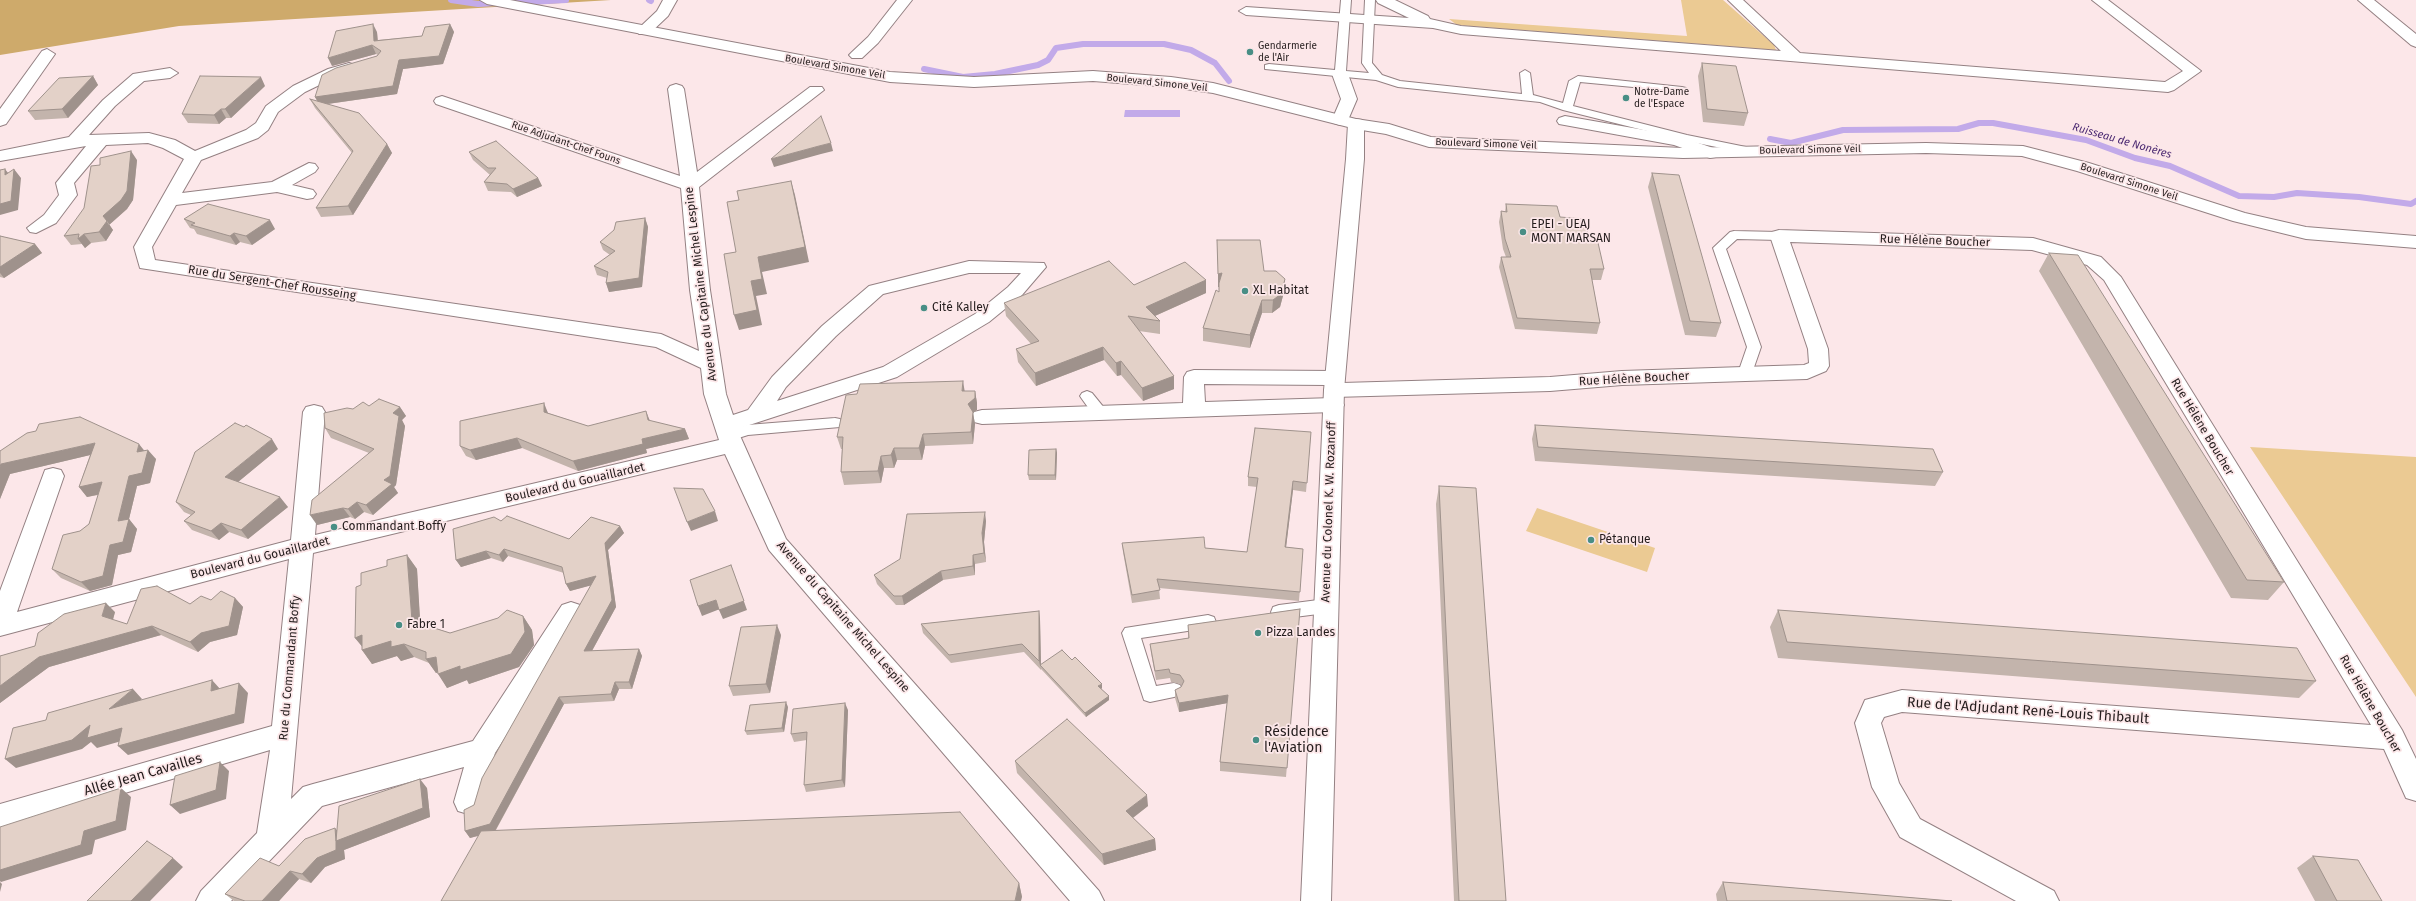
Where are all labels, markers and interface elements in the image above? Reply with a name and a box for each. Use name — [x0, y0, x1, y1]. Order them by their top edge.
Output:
place label: Gendarmerie de l'Air — [1258, 40, 1317, 64]
marker: Gendarmerie de l'Air — [1245, 47, 1255, 57]
street label: Boulevard Simone Veil — [784, 52, 886, 82]
street label: Boulevard Simone Veil — [1106, 72, 1208, 94]
place label: Notre-Dame de l'Espace — [1634, 86, 1689, 110]
marker: Notre-Dame de l'Espace — [1621, 93, 1631, 103]
street label: Rue Adjudant-Chef Founs — [510, 119, 622, 167]
water label: Ruisseau de Nonères — [2071, 121, 2173, 161]
street label: Boulevard Simone Veil — [1435, 136, 1537, 152]
street label: Boulevard Simone Veil — [1759, 143, 1861, 157]
street label: Boulevard Simone Veil — [2079, 161, 2179, 203]
street label: Avenue du Capitaine Michel Lespine — [682, 186, 720, 382]
place label: EPEI - UEAJ MONT MARSAN — [1531, 218, 1611, 246]
marker: EPEI - UEAJ MONT MARSAN — [1518, 227, 1528, 237]
street label: Rue Hélène Boucher — [1879, 232, 1991, 250]
street label: Rue du Sergent-Chef Rousseing — [187, 263, 357, 303]
place label: XL Habitat — [1253, 284, 1309, 298]
marker: XL Habitat — [1240, 286, 1250, 296]
place label: Cité Kalley — [932, 301, 989, 315]
marker: Cité Kalley — [919, 303, 929, 313]
street label: Rue Hélène Boucher — [1578, 369, 1690, 389]
street label: Rue Hélène Boucher — [2167, 376, 2237, 478]
street label: Avenue du Colonel K. W. Rozanoff — [1319, 421, 1339, 603]
street label: Boulevard du Gouaillardet — [504, 460, 646, 506]
place label: Commandant Boffy — [342, 520, 446, 534]
marker: Commandant Boffy — [329, 522, 339, 532]
place label: Pétanque — [1599, 533, 1651, 547]
street label: Boulevard du Gouaillardet — [189, 534, 331, 582]
marker: Pétanque — [1586, 535, 1596, 545]
street label: Avenue du Capitaine Michel Lespine — [773, 538, 913, 696]
street label: Rue du Commandant Boffy — [276, 595, 304, 741]
place label: Fabre 1 — [407, 618, 445, 632]
marker: Fabre 1 — [394, 620, 404, 630]
place label: Pizza Landes — [1266, 626, 1335, 640]
marker: Pizza Landes — [1253, 628, 1263, 638]
street label: Rue Hélène Boucher — [2336, 652, 2404, 756]
street label: Rue de l'Adjudant René-Louis Thibault — [1906, 694, 2150, 728]
place label: Résidence l'Aviation — [1264, 724, 1329, 756]
marker: Résidence l'Aviation — [1251, 735, 1261, 745]
street label: Allée Jean Cavailles — [82, 750, 204, 800]

